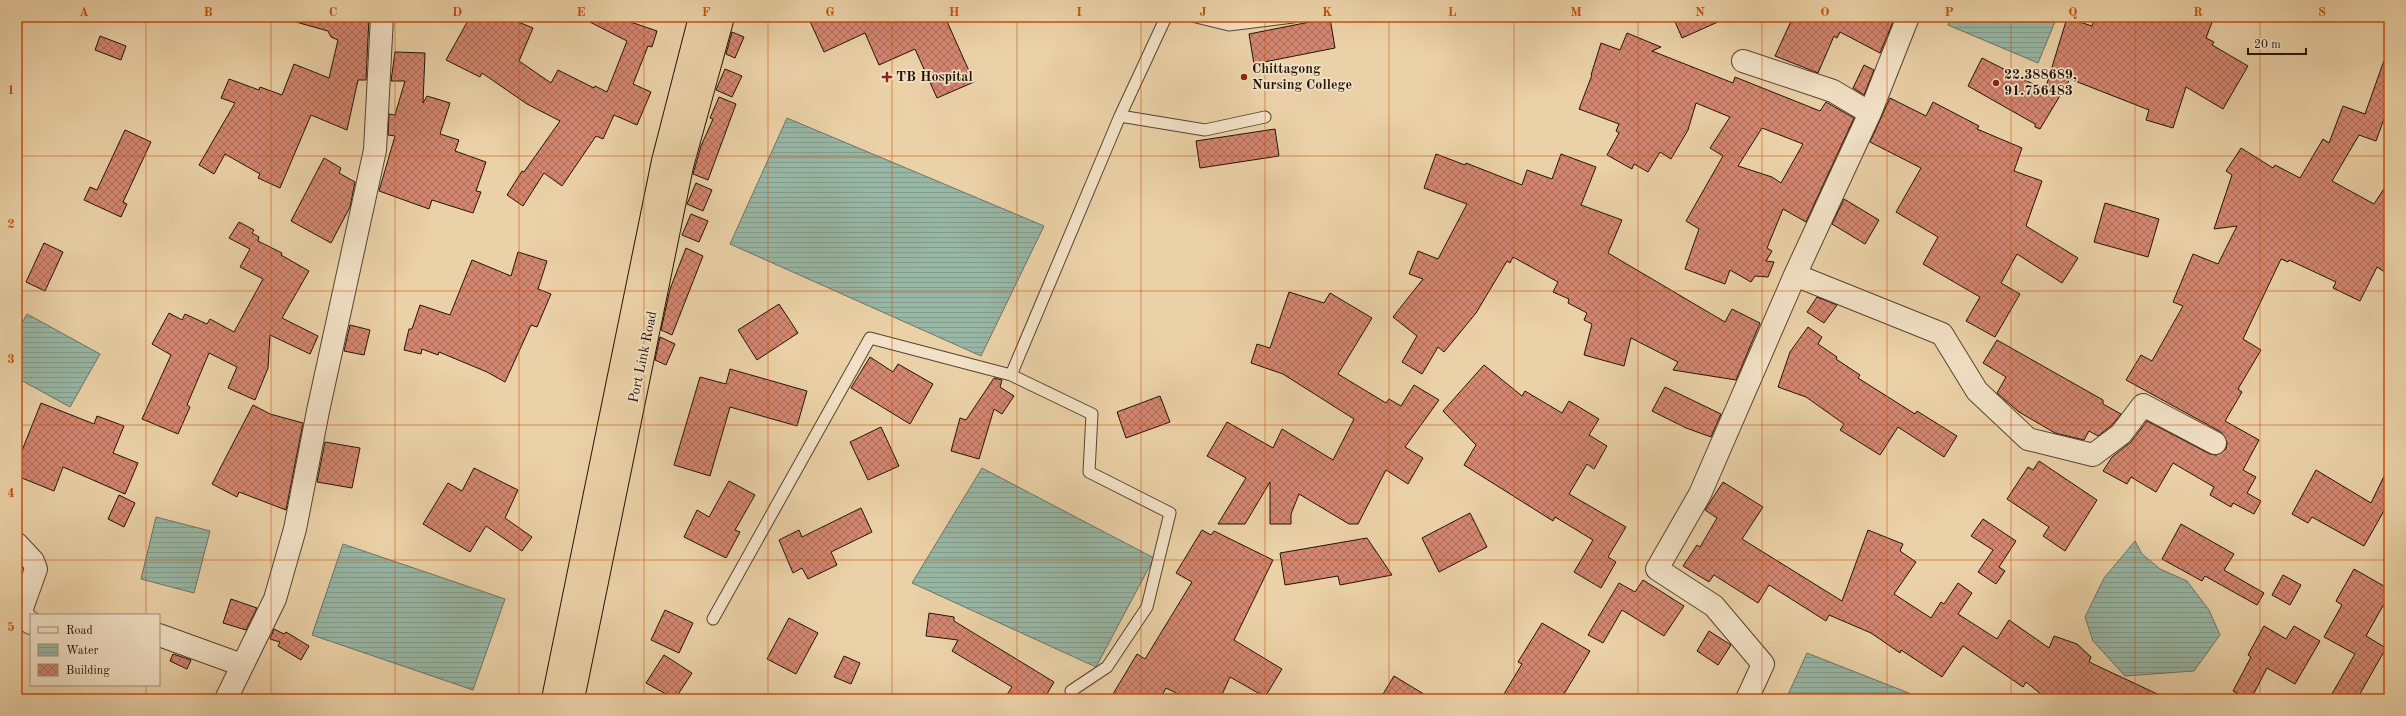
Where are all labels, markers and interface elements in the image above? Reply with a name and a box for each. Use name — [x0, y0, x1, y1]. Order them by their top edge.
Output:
text: A — [79, 6, 89, 19]
text: B — [203, 6, 213, 19]
text: C — [329, 6, 337, 19]
text: D — [452, 6, 462, 19]
text: E — [577, 6, 586, 19]
text: F — [702, 6, 711, 19]
text: G — [825, 6, 835, 19]
text: H — [949, 6, 960, 19]
text: I — [1076, 6, 1082, 19]
text: J — [1199, 6, 1207, 19]
text: K — [1322, 6, 1332, 19]
text: L — [1448, 6, 1457, 19]
text: M — [1570, 6, 1582, 19]
text: N — [1695, 6, 1705, 19]
text: O — [1820, 6, 1830, 19]
text: P — [1944, 6, 1954, 19]
text: Q — [2068, 6, 2078, 19]
text: R — [2193, 6, 2203, 19]
text: S — [2318, 6, 2326, 19]
scale bar — [2248, 30, 2306, 56]
text: 20 m — [2254, 39, 2281, 51]
place label: Chittagong Nursing College — [1252, 62, 1352, 92]
place label: 22.388689, 91.756483 — [2004, 68, 2077, 98]
place label: TB Hospital — [896, 70, 973, 84]
marker: TB Hospital — [881, 71, 893, 83]
marker: Chittagong Nursing College — [1239, 72, 1249, 82]
marker: 22.388689, 91.756483 — [1991, 78, 2001, 88]
text: 1 — [7, 84, 15, 97]
text: 2 — [7, 218, 15, 231]
street label: Port Link Road — [626, 310, 660, 404]
text: 3 — [7, 353, 15, 366]
text: 4 — [7, 487, 15, 500]
legend — [30, 614, 160, 686]
text: 5 — [7, 621, 15, 634]
text: Road — [66, 625, 93, 637]
text: Water — [66, 645, 99, 657]
text: Building — [66, 665, 110, 677]

